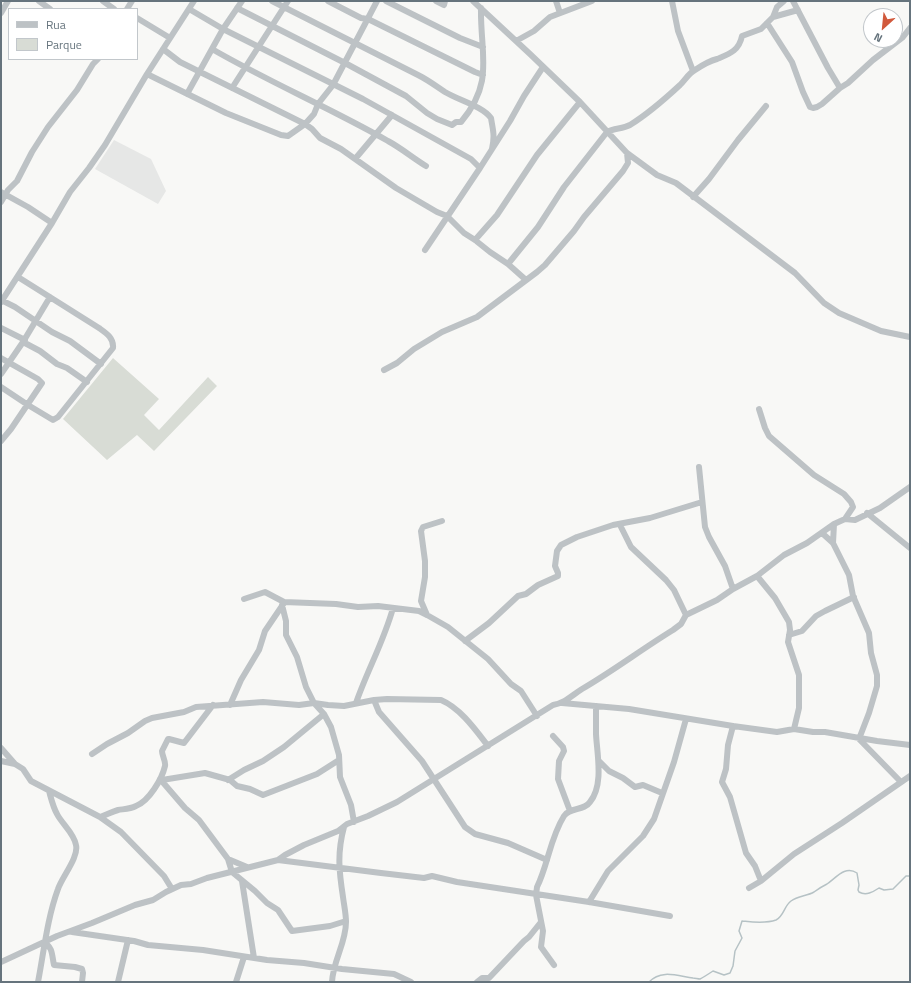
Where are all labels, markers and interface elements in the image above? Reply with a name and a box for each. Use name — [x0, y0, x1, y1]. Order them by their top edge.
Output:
legend — [8, 8, 138, 60]
north arrow — [863, 8, 903, 48]
text: Rua — [46, 15, 66, 34]
text: N — [871, 29, 885, 47]
text: Parque — [46, 35, 82, 54]

